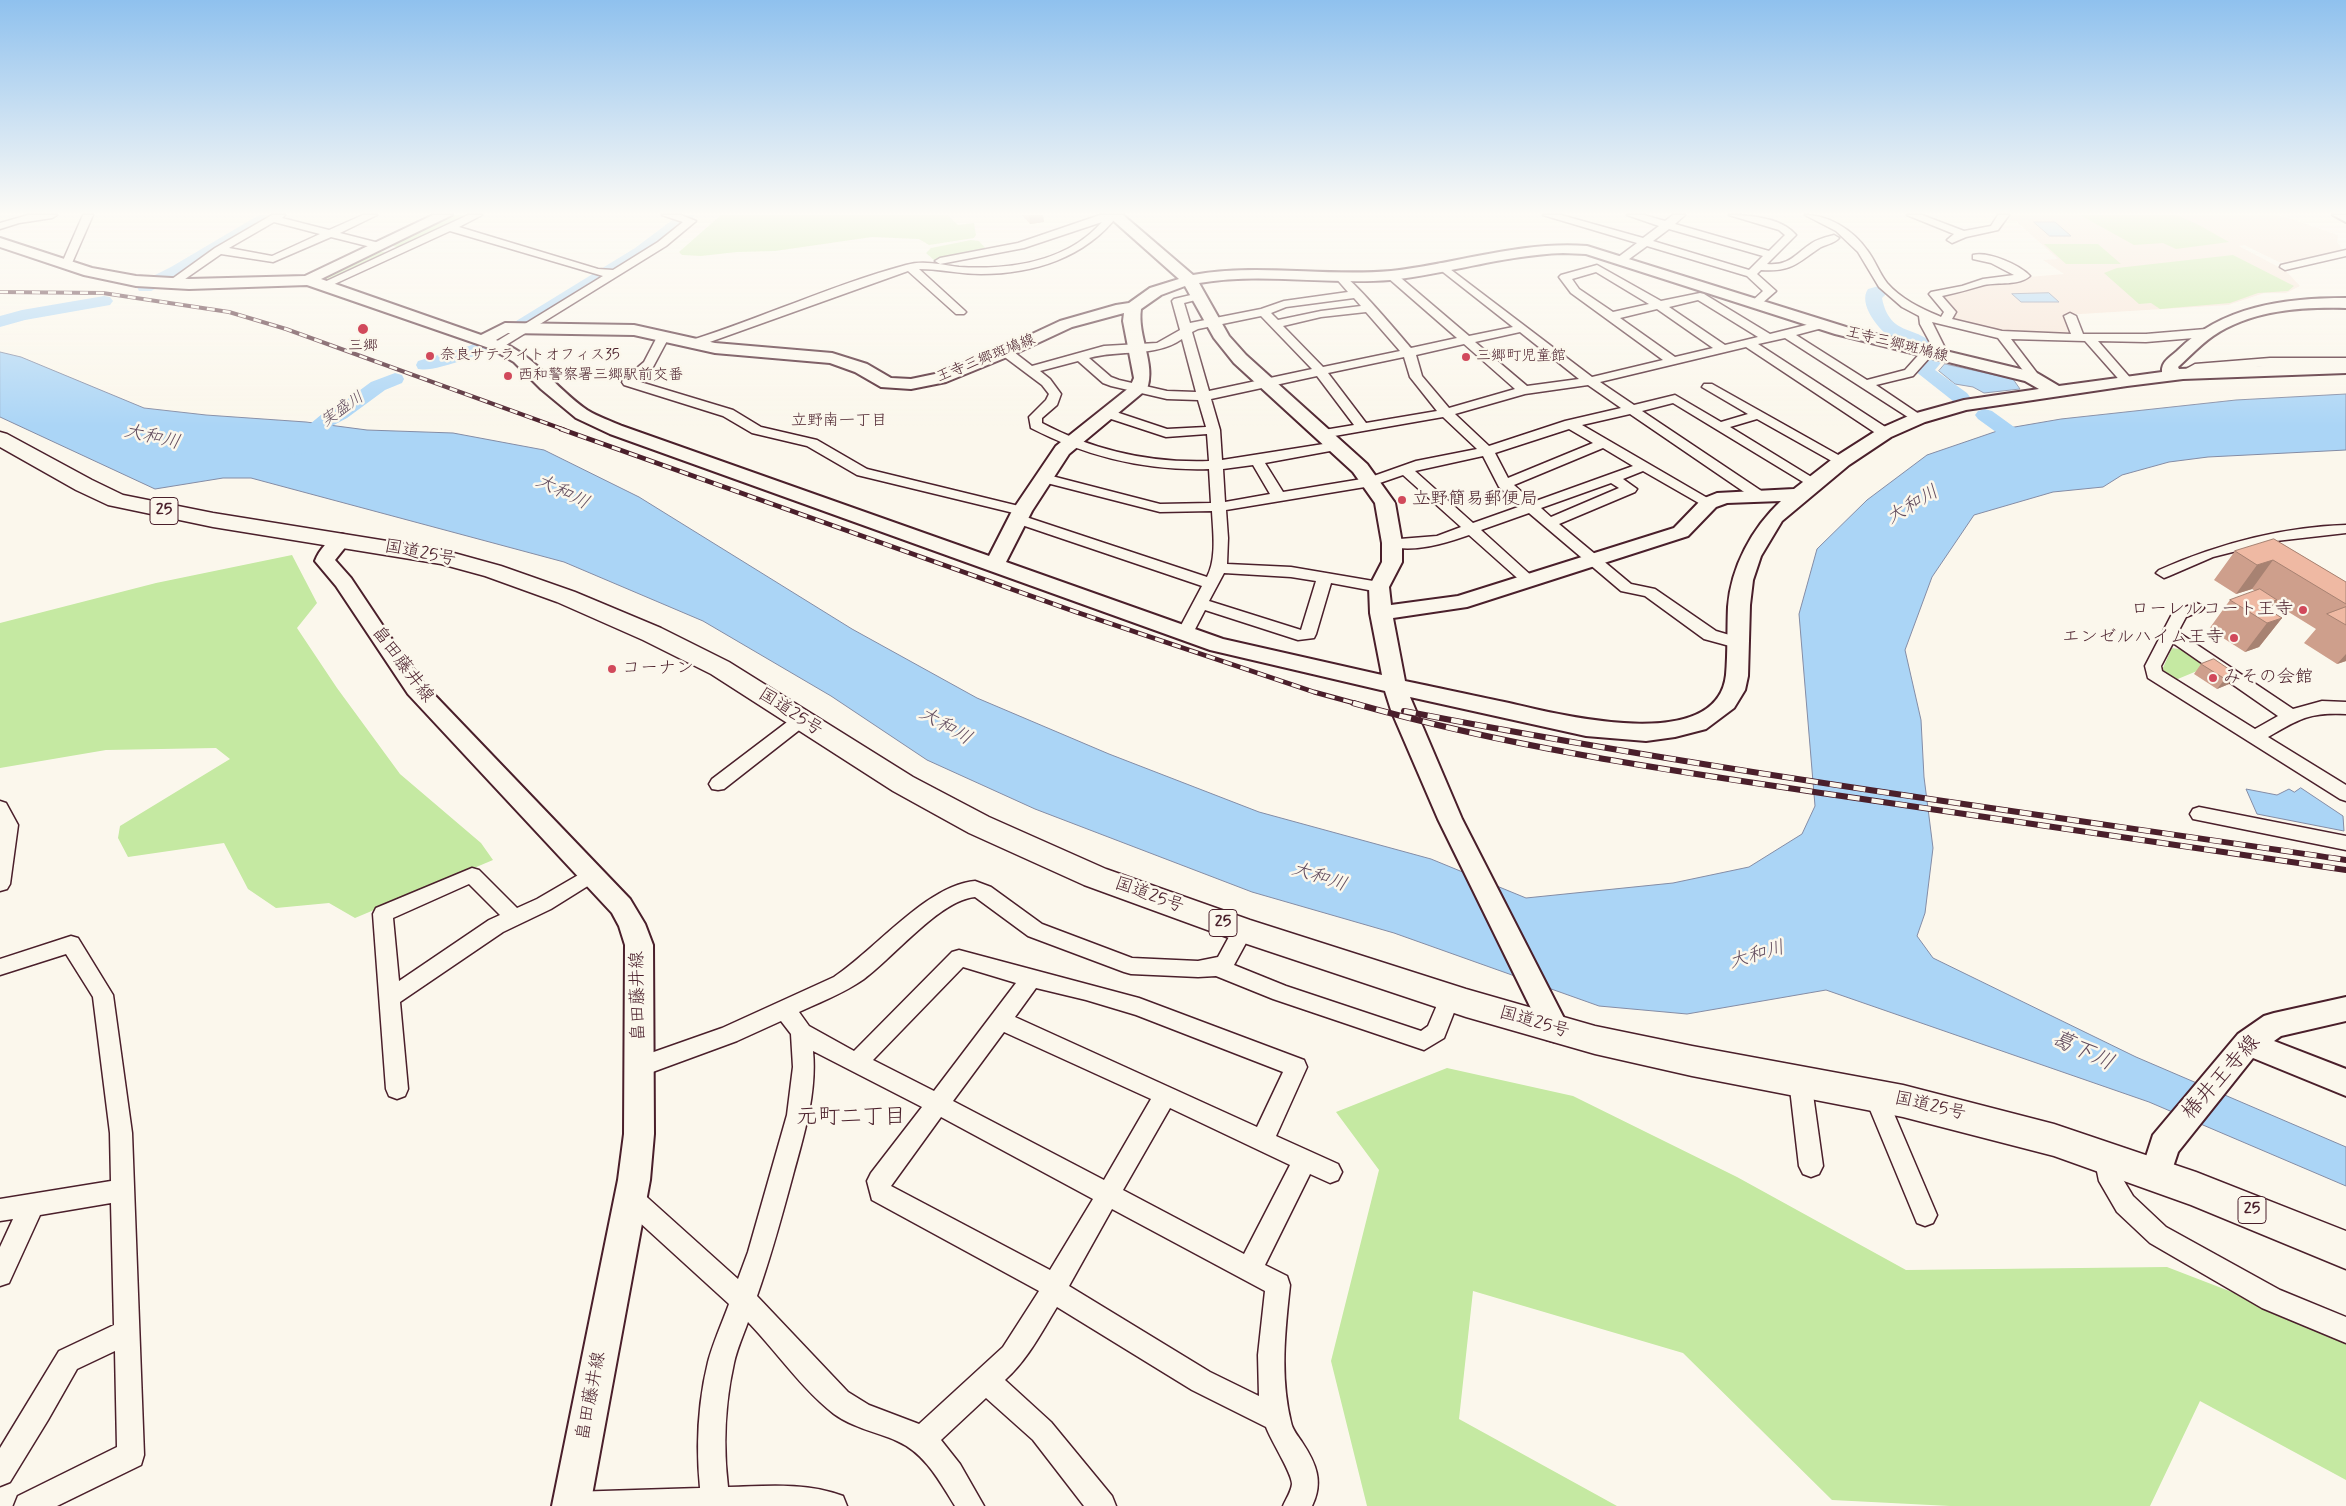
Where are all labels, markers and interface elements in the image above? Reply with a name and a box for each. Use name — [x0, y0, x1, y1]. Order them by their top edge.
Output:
marker: 三郷 — [356, 322, 370, 336]
street label: 王寺三郷斑鳩線 — [1844, 324, 1950, 366]
street label: 王寺三郷斑鳩線 — [934, 331, 1038, 387]
place label: 三郷 — [348, 338, 378, 356]
place label: 奈良サテライトオフィス35 — [440, 347, 620, 365]
place label: 三郷町児童館 — [1476, 348, 1566, 366]
marker: 奈良サテライトオフィス35 — [424, 350, 436, 362]
marker: 三郷町児童館 — [1460, 351, 1472, 363]
place label: 西和警察署三郷駅前交番 — [518, 367, 683, 385]
marker: 西和警察署三郷駅前交番 — [502, 370, 514, 382]
water label: 実盛川 — [318, 388, 368, 432]
district label: 立野南一丁目 — [791, 412, 887, 432]
water label: 大和川 — [122, 420, 182, 456]
water label: 大和川 — [531, 470, 593, 516]
water label: 大和川 — [1883, 482, 1943, 530]
place label: 立野簡易郵便局 — [1412, 489, 1538, 511]
marker: 立野簡易郵便局 — [1396, 494, 1408, 506]
road number: 25 — [150, 498, 178, 524]
street label: 国道25号 — [382, 536, 458, 572]
place label: ローレルコート王寺 — [2131, 599, 2293, 621]
marker: ローレルコート王寺 — [2297, 604, 2309, 616]
street label: 畠田藤井線 — [366, 623, 438, 707]
place label: エンゼルハイム王寺 — [2062, 627, 2224, 649]
marker: エンゼルハイム王寺 — [2228, 632, 2240, 644]
place label: コーナン — [622, 658, 694, 680]
marker: コーナン — [606, 663, 618, 675]
place label: みその会館 — [2223, 667, 2313, 689]
marker: みその会館 — [2207, 672, 2219, 684]
street label: 国道25号 — [754, 684, 826, 742]
water label: 大和川 — [915, 703, 975, 751]
water label: 大和川 — [1288, 858, 1350, 898]
street label: 国道25号 — [1111, 873, 1187, 919]
road number: 25 — [1209, 910, 1237, 936]
water label: 大和川 — [1726, 937, 1788, 975]
street label: 畠田藤井線 — [627, 951, 651, 1041]
street label: 国道25号 — [1496, 1003, 1572, 1043]
water label: 葛下川 — [2047, 1026, 2117, 1078]
street label: 椿井王寺線 — [2178, 1031, 2266, 1125]
street label: 国道25号 — [1892, 1088, 1968, 1126]
district label: 元町二丁目 — [796, 1105, 906, 1131]
road number: 25 — [2238, 1196, 2266, 1224]
street label: 畠田藤井線 — [573, 1350, 611, 1442]

